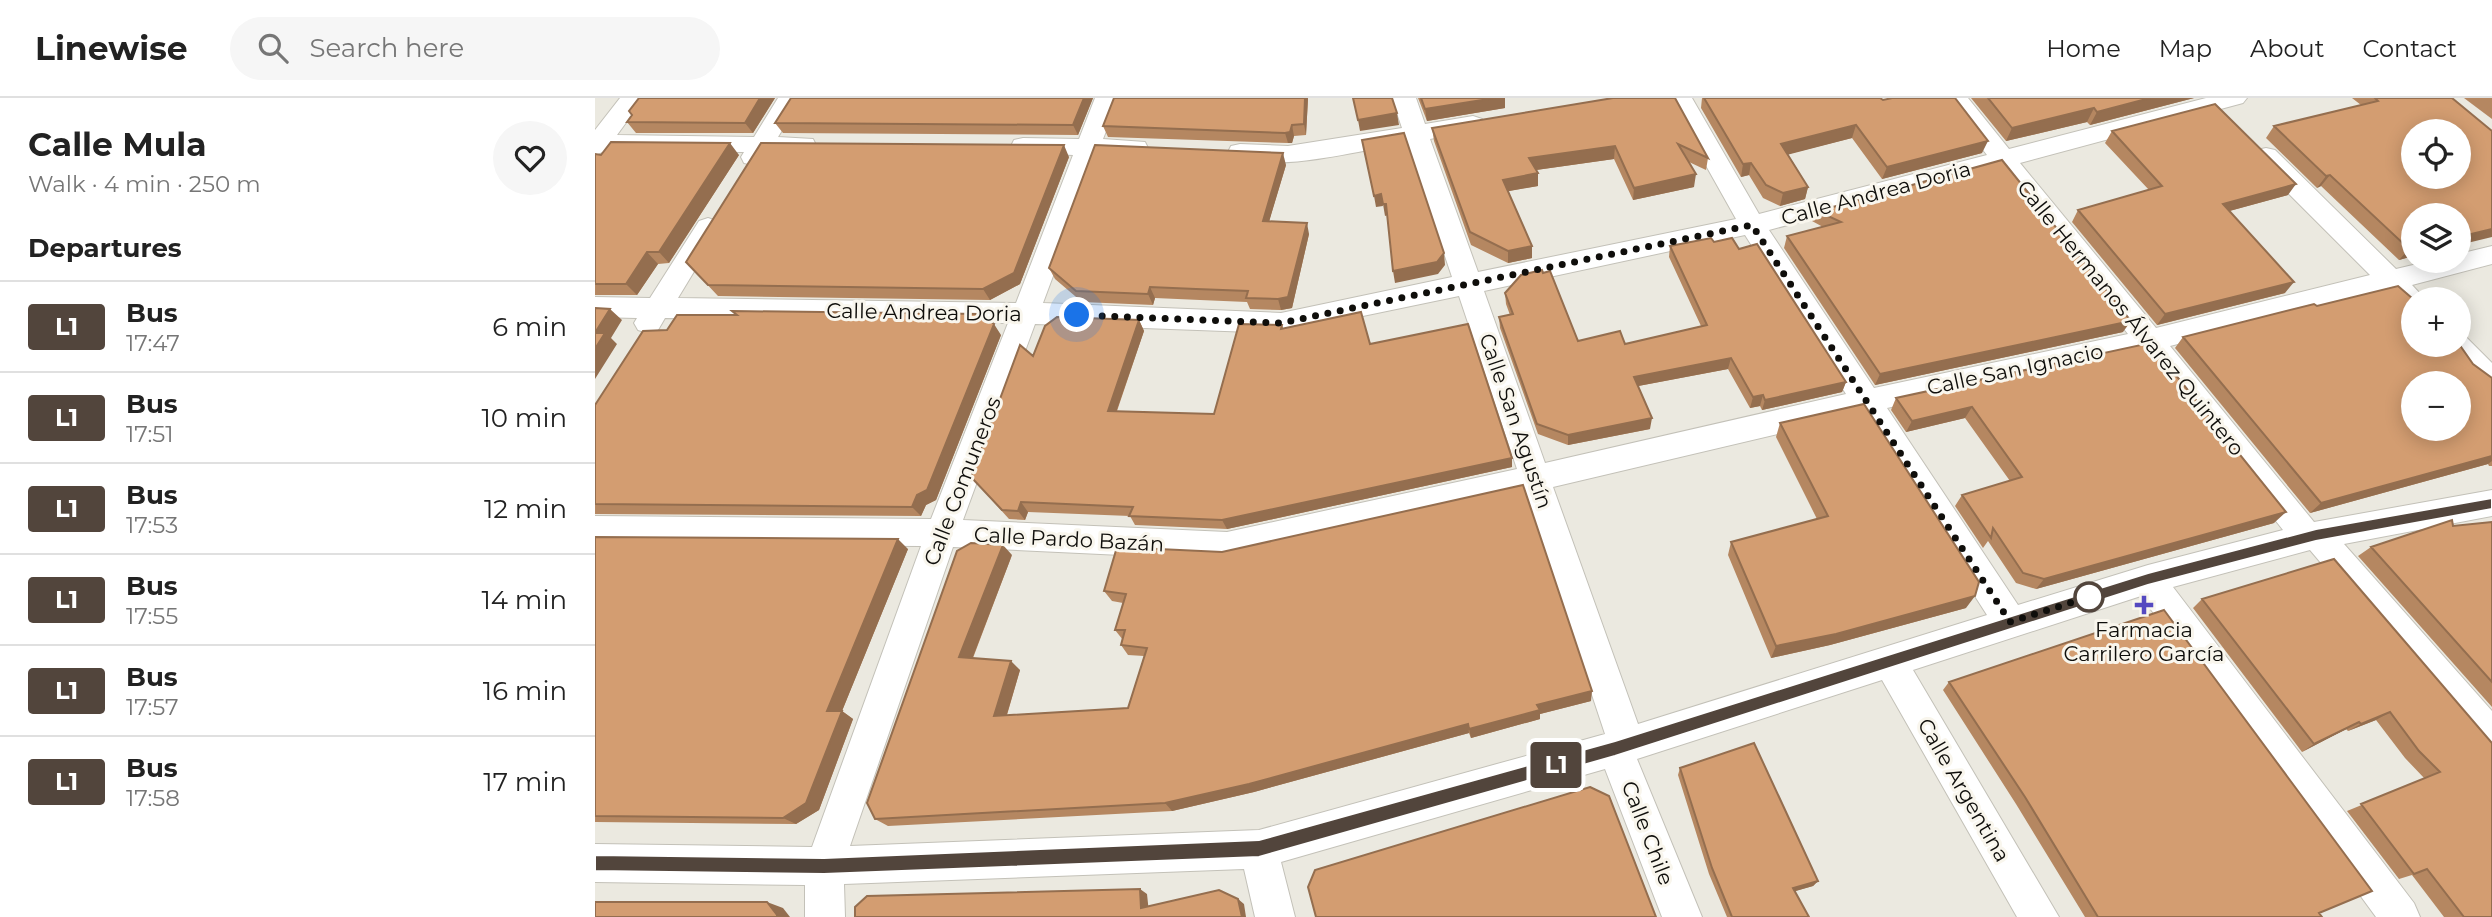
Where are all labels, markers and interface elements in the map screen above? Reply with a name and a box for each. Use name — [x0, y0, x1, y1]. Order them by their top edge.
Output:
search box — [230, 17, 720, 80]
text: Linewise — [35, 28, 188, 68]
icon: search — [254, 29, 292, 67]
text: Search here — [310, 32, 464, 64]
text: Home — [2046, 34, 2121, 63]
text: Map — [2159, 34, 2212, 63]
text: About — [2250, 34, 2324, 63]
text: Contact — [2362, 34, 2457, 63]
map controls — [2401, 119, 2471, 441]
button: locate — [2401, 119, 2471, 189]
button: heart — [493, 121, 567, 195]
text: Calle Mula — [28, 124, 207, 164]
street label: Calle Andrea Doria — [1778, 156, 1974, 230]
text: Walk · 4 min · 250 m — [28, 170, 261, 198]
street label: Calle Hermanos Álvarez Quintero — [2012, 175, 2250, 461]
button: layers — [2401, 203, 2471, 273]
text: Departures — [28, 232, 182, 264]
button: + — [2401, 287, 2471, 357]
text: Bus — [126, 297, 178, 329]
your location — [1059, 297, 1094, 332]
street label: Calle Andrea Doria — [826, 298, 1022, 326]
text: 6 min — [492, 311, 567, 343]
text: L1 — [55, 312, 78, 341]
text: 17:47 — [126, 329, 180, 357]
street label: Calle San Agustín — [1474, 330, 1558, 512]
street label: Calle San Ignacio — [1925, 338, 2105, 400]
button: − — [2401, 371, 2471, 441]
text: Bus — [126, 388, 178, 420]
street label: Calle Comuneros — [918, 393, 1006, 569]
text: 10 min — [481, 402, 567, 434]
text: L1 — [55, 403, 78, 432]
text: 17:51 — [126, 420, 174, 448]
text: Bus — [126, 479, 178, 511]
text: 12 min — [484, 493, 567, 525]
text: L1 — [55, 494, 78, 523]
text: 17:53 — [126, 511, 178, 539]
street label: Calle Pardo Bazán — [973, 522, 1165, 556]
text: Bus — [126, 570, 178, 602]
unlabelled marker — [2074, 582, 2104, 612]
text: 14 min — [481, 584, 567, 616]
text: L1 — [55, 585, 78, 614]
marker: Farmacia Carrilero García — [2136, 597, 2152, 613]
text: 17:55 — [126, 602, 178, 630]
place label: Farmacia Carrilero García — [2064, 617, 2224, 666]
text: Bus — [126, 661, 178, 693]
text: 16 min — [483, 675, 567, 707]
text: L1 — [55, 676, 78, 705]
text: 17:57 — [126, 693, 179, 721]
street label: Calle Argentina — [1913, 714, 2015, 866]
line badge: L1 — [1525, 742, 1587, 788]
text: L1 — [1544, 750, 1568, 779]
text: Bus — [126, 752, 178, 784]
text: 17 min — [483, 766, 567, 798]
text: L1 — [55, 767, 78, 796]
street label: Calle Chile — [1617, 777, 1679, 889]
text: 17:58 — [126, 784, 180, 812]

